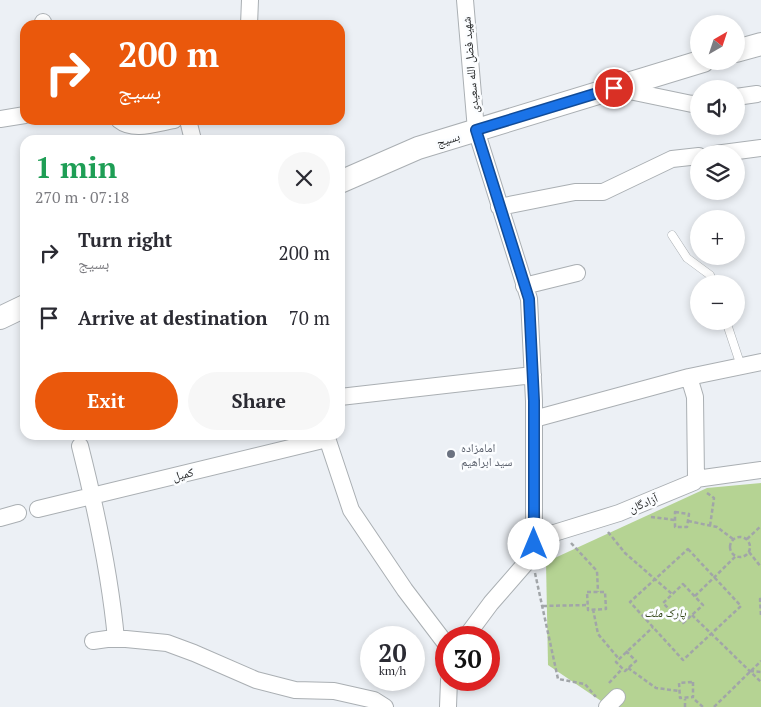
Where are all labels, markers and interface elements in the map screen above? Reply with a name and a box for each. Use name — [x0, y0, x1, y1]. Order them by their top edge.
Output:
north arrow — [690, 15, 745, 70]
map controls — [690, 15, 745, 330]
street label: شهید فضل الله سعیدی — [458, 16, 482, 114]
text: 200 m — [118, 31, 219, 77]
icon: right — [35, 40, 100, 105]
pin — [593, 67, 635, 109]
icon: arrive — [600, 74, 628, 102]
text: بسیج — [118, 76, 161, 105]
button: sound — [690, 80, 745, 135]
street label: بسیج — [435, 128, 462, 150]
button: layers — [690, 145, 745, 200]
text: 1 min — [35, 147, 117, 187]
button: close — [278, 152, 330, 204]
text: 270 m · 07:18 — [35, 186, 129, 208]
button: + — [690, 210, 745, 265]
text: Turn right — [78, 227, 172, 252]
icon: right — [35, 239, 63, 267]
text: 200 m — [279, 240, 330, 265]
text: بسیج — [78, 252, 109, 274]
button: − — [690, 275, 745, 330]
icon: arrive — [35, 304, 63, 332]
text: Arrive at destination — [78, 305, 267, 330]
text: 70 m — [289, 305, 330, 330]
button: Exit — [35, 372, 178, 430]
button: Share — [188, 372, 330, 430]
place label: امامزاده سید ابراهیم — [461, 440, 513, 470]
marker: امامزاده سید ابراهیم — [445, 448, 457, 460]
street label: کمیل — [171, 464, 195, 484]
street label: آزادگان — [626, 490, 661, 516]
position arrow — [507, 517, 559, 569]
park label: پارک ملت — [644, 605, 687, 620]
speed limit sign: 30 — [435, 626, 500, 691]
text: 20 — [378, 636, 407, 669]
text: km/h — [379, 663, 406, 678]

